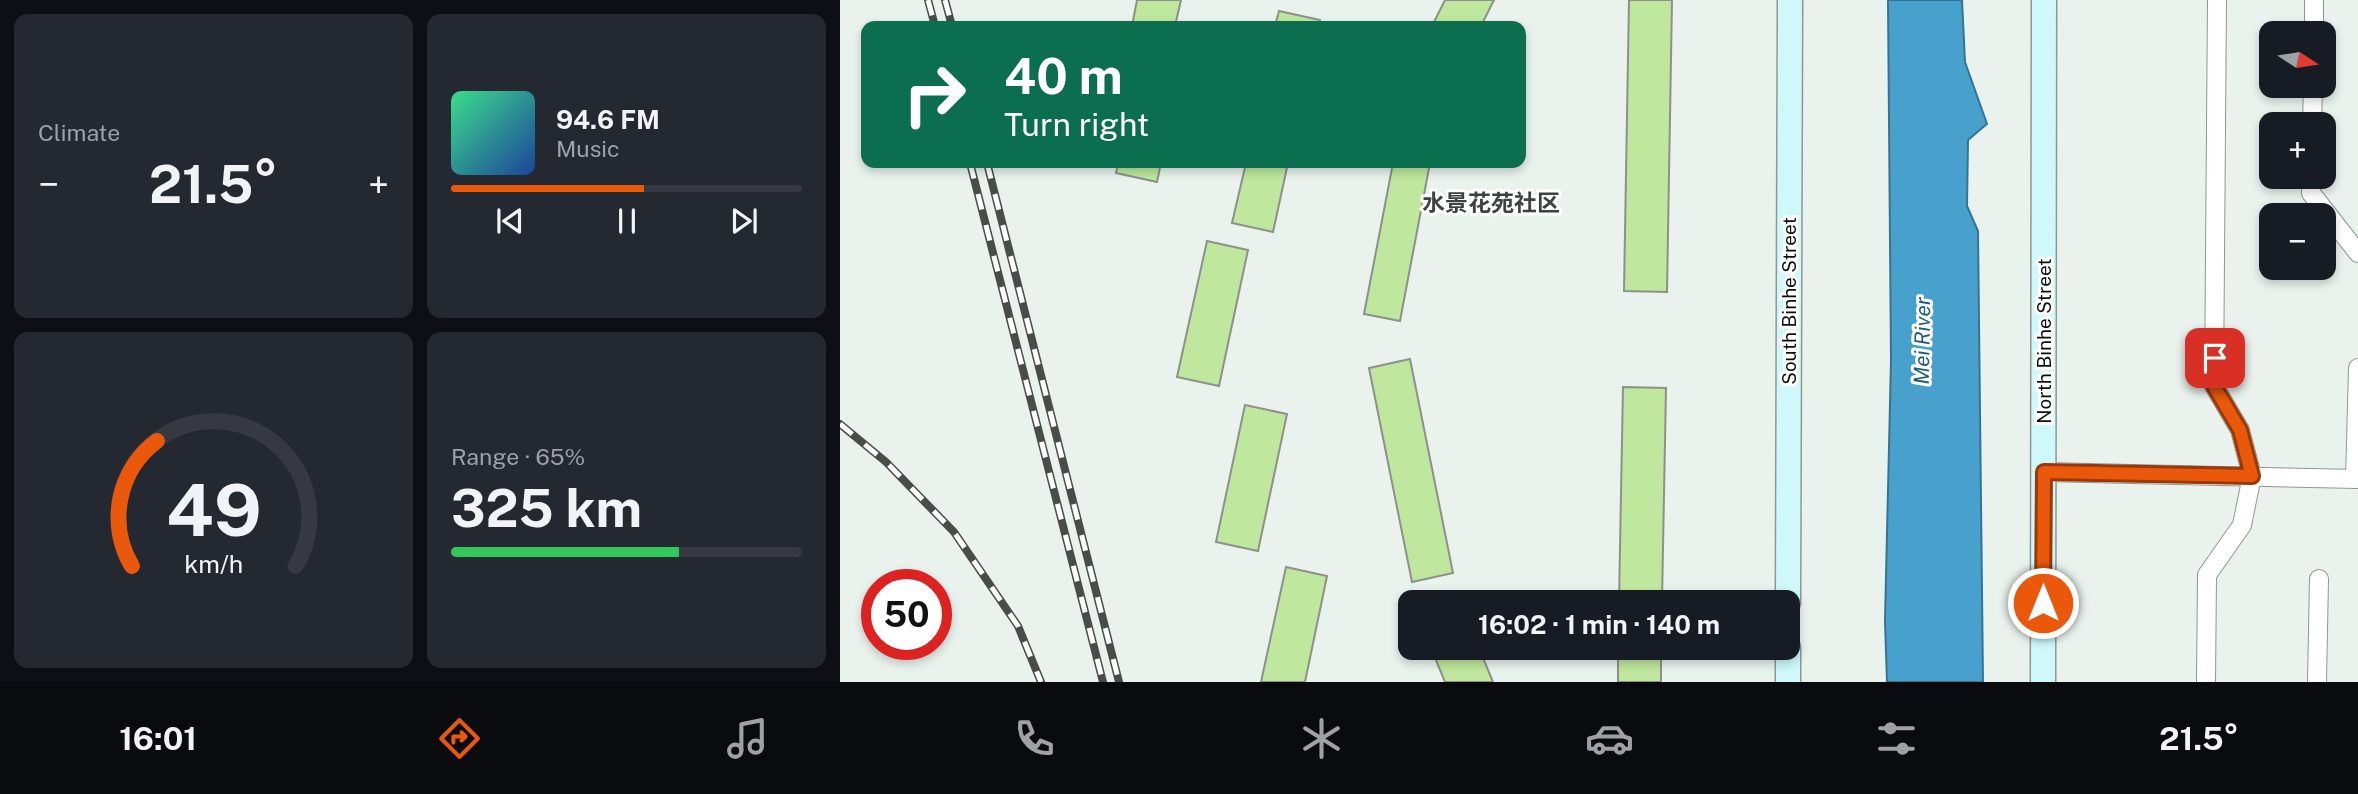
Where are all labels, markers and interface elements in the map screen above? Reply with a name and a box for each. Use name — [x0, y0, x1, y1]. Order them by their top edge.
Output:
north arrow — [2259, 21, 2336, 98]
map controls — [2259, 21, 2336, 280]
text: 40 m — [1004, 47, 1123, 105]
icon: right — [889, 49, 980, 140]
text: 94.6 FM — [556, 104, 660, 135]
text: Turn right — [1004, 106, 1149, 143]
button: + — [2259, 112, 2336, 189]
text: Climate — [38, 119, 120, 146]
text: Music — [556, 135, 620, 162]
text: 21.5° — [149, 154, 278, 215]
text: − — [38, 162, 59, 207]
text: + — [368, 162, 389, 207]
district label: 水景花苑社区 — [1422, 189, 1560, 216]
icon: previous — [491, 202, 529, 240]
icon: pause — [608, 202, 646, 240]
icon: next — [725, 202, 763, 240]
button: − — [2259, 203, 2336, 280]
street label: South Binhe Street — [1778, 217, 1800, 385]
street label: North Binhe Street — [2033, 258, 2055, 424]
water label: Mei River — [1909, 296, 1935, 385]
pin — [2185, 328, 2245, 388]
icon: arrive — [2196, 339, 2234, 377]
text: Range · 65% — [451, 443, 585, 470]
text: 49 — [166, 467, 261, 552]
text: 325 km — [451, 478, 642, 539]
text: km/h — [184, 549, 243, 579]
position arrow — [2006, 566, 2080, 640]
speed limit sign: 50 — [861, 569, 952, 660]
text: 16:02 · 1 min · 140 m — [1478, 609, 1720, 640]
icon: directions — [435, 714, 484, 763]
icon: music — [723, 714, 772, 763]
icon: phone — [1010, 714, 1059, 763]
icon: climate — [1297, 714, 1346, 763]
icon: car — [1585, 714, 1634, 763]
icon: filters — [1872, 714, 1921, 763]
text: 16:01 — [119, 720, 197, 757]
text: 21.5° — [2159, 720, 2239, 757]

